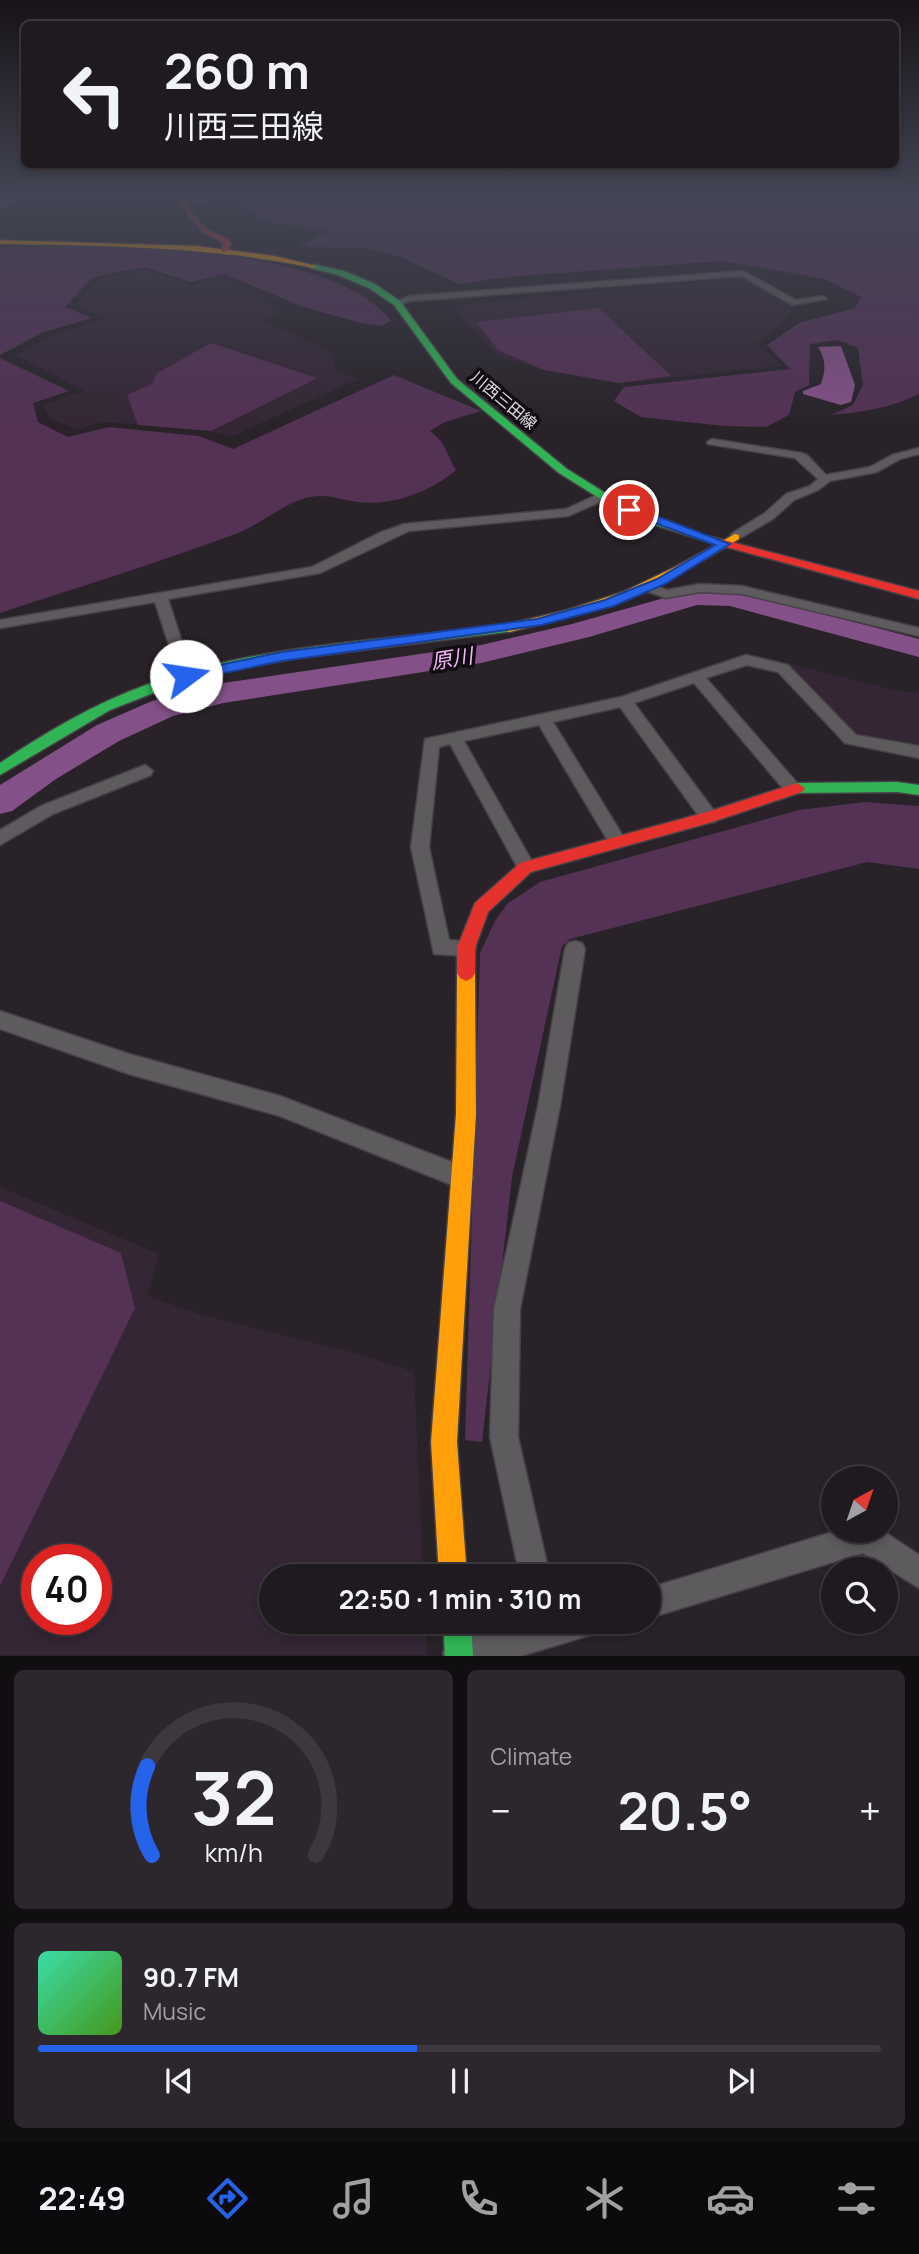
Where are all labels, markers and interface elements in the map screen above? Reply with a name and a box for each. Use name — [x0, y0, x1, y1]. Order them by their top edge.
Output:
text: 260 m — [164, 37, 310, 104]
icon: left — [49, 49, 140, 140]
text: 川西三田線 — [164, 104, 324, 148]
street label: 川西三田線 — [466, 366, 542, 434]
pin — [599, 480, 659, 540]
icon: arrive — [610, 491, 648, 529]
position arrow — [149, 639, 223, 713]
water label: 原川 — [429, 641, 477, 675]
north arrow — [821, 1466, 898, 1544]
map controls — [821, 1466, 898, 1634]
speed limit sign: 40 — [21, 1544, 112, 1635]
button: search — [821, 1557, 898, 1634]
text: 22:50 · 1 min · 310 m — [339, 1581, 581, 1617]
text: Climate — [491, 1740, 572, 1772]
text: 32 — [190, 1748, 276, 1848]
text: 20.5° — [618, 1775, 752, 1846]
text: − — [491, 1784, 511, 1836]
text: + — [859, 1784, 881, 1836]
text: km/h — [204, 1835, 262, 1870]
text: 90.7 FM — [143, 1959, 239, 1995]
text: Music — [143, 1995, 206, 2027]
icon: previous — [160, 2062, 198, 2100]
icon: pause — [441, 2062, 479, 2100]
icon: next — [722, 2062, 760, 2100]
icon: directions — [203, 2174, 252, 2223]
icon: music — [329, 2174, 378, 2223]
icon: phone — [454, 2174, 503, 2223]
icon: climate — [580, 2174, 629, 2223]
icon: car — [706, 2174, 755, 2223]
icon: filters — [832, 2174, 881, 2223]
text: 22:49 — [38, 2176, 126, 2220]

